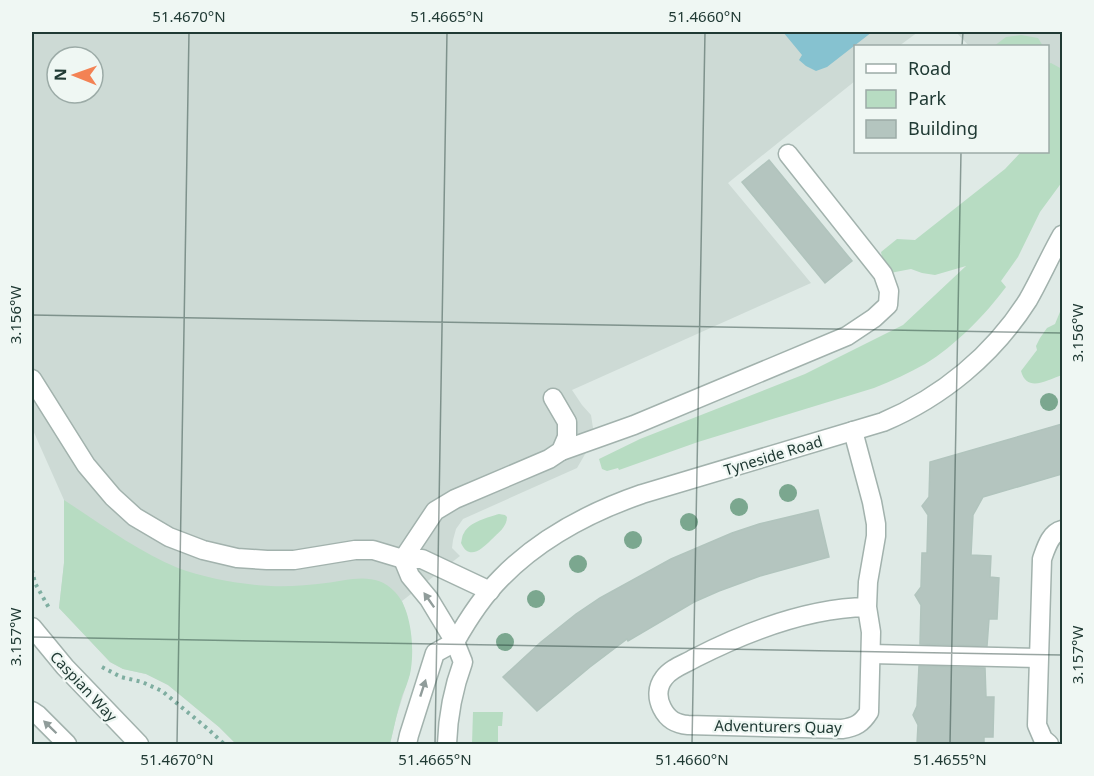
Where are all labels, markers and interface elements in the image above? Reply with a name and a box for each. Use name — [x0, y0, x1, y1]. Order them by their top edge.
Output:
text: 51.4670°N — [152, 6, 226, 26]
text: 51.4665°N — [410, 6, 484, 26]
text: 51.4660°N — [668, 6, 742, 26]
north arrow — [45, 45, 105, 105]
legend — [854, 45, 1049, 153]
text: Road — [908, 56, 951, 80]
text: N — [49, 68, 71, 81]
text: Park — [908, 86, 946, 110]
text: Building — [908, 116, 978, 140]
text: 3.156°W — [5, 286, 25, 344]
text: 3.156°W — [1067, 304, 1087, 362]
street label: Tyneside Road — [721, 431, 825, 479]
one-way arrow — [423, 593, 435, 609]
text: 3.157°W — [5, 608, 25, 666]
text: 3.157°W — [1067, 626, 1087, 684]
street label: Caspian Way — [46, 646, 122, 726]
one-way arrow — [419, 679, 428, 697]
street label: Adventurers Quay — [714, 715, 842, 737]
one-way arrow — [43, 720, 58, 734]
text: 51.4670°N — [140, 749, 214, 769]
text: 51.4665°N — [398, 749, 472, 769]
text: 51.4660°N — [655, 749, 729, 769]
text: 51.4655°N — [913, 749, 987, 769]

